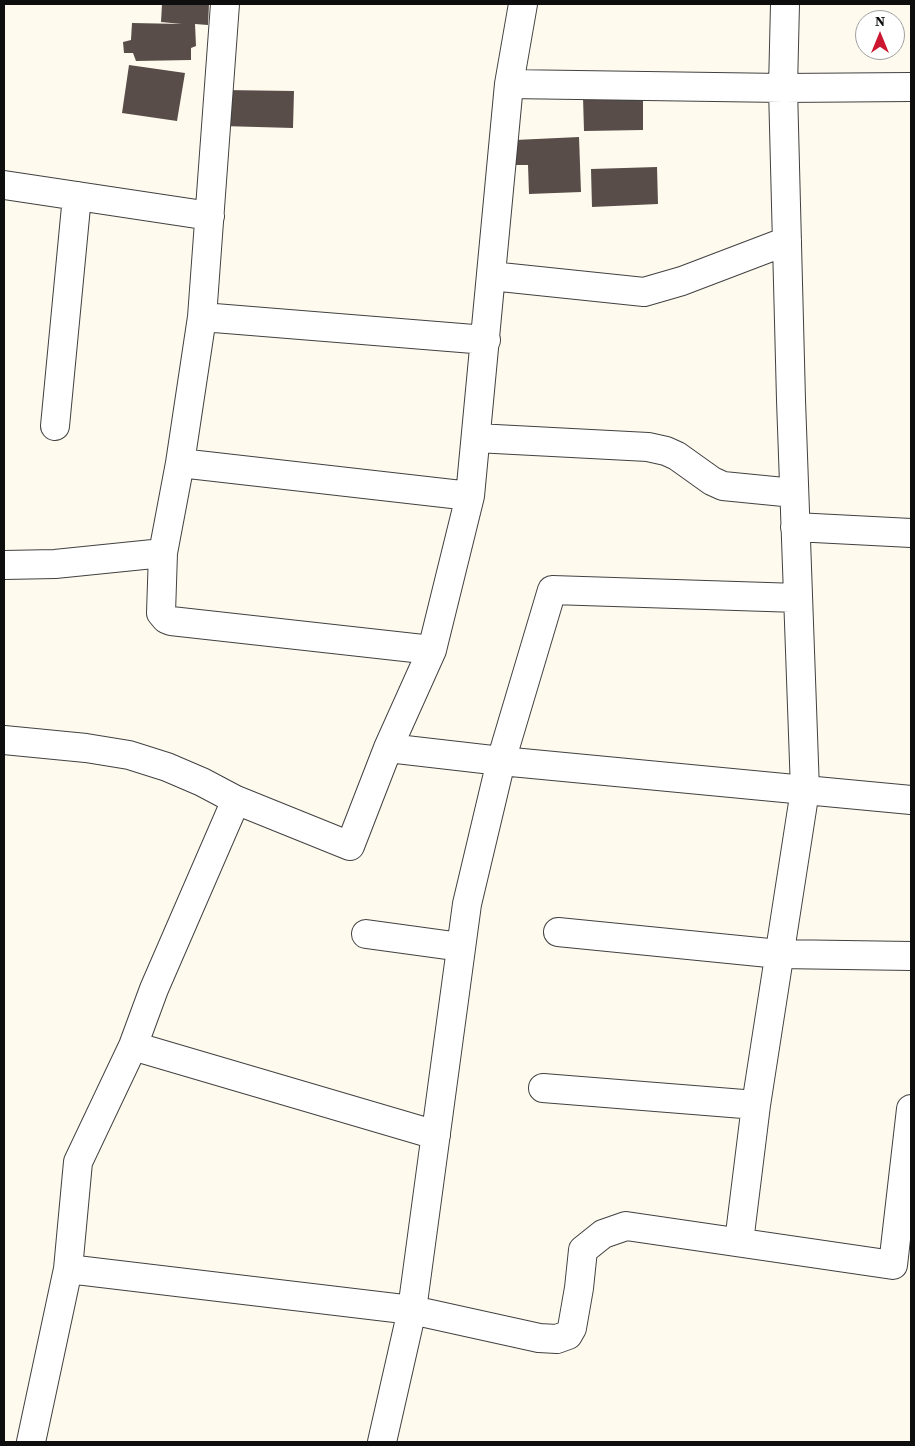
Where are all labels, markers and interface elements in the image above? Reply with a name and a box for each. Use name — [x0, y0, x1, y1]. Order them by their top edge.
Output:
north arrow — [855, 10, 905, 60]
text: N — [875, 11, 885, 31]

